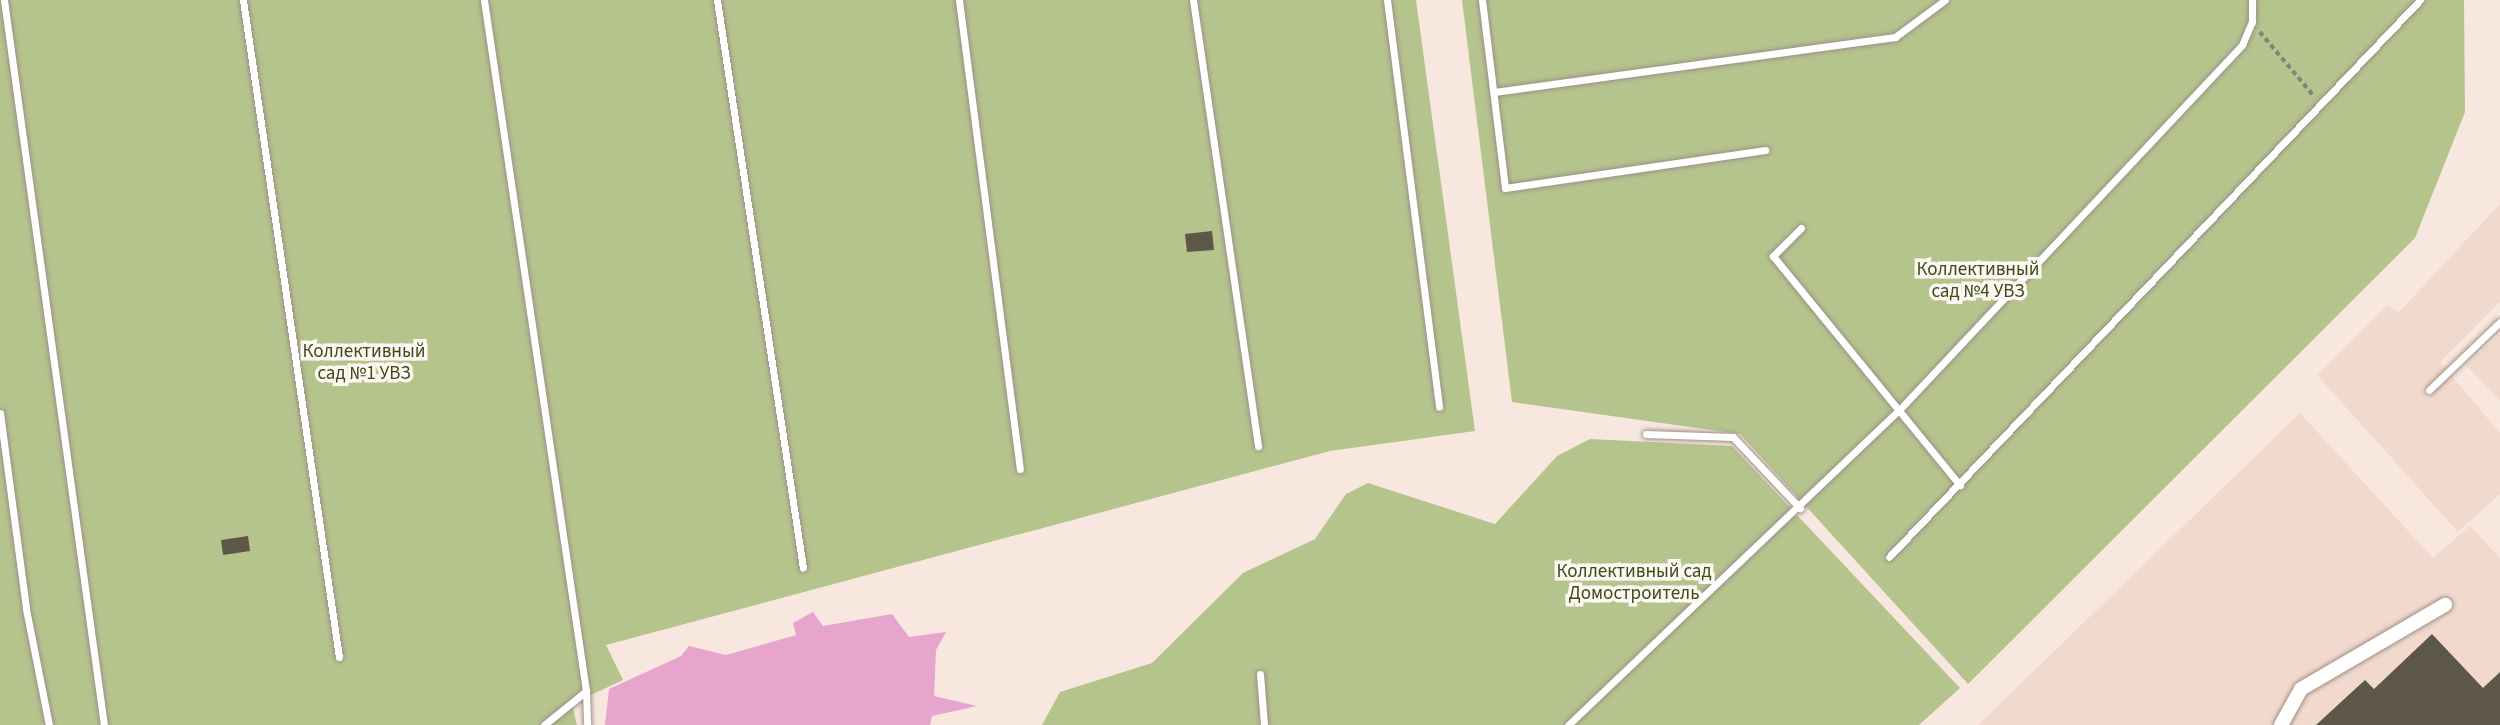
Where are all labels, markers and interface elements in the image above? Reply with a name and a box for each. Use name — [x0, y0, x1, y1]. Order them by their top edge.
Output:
park label: Коллективный сад №4 УВЗ — [1916, 259, 2040, 303]
park label: Коллективный сад №1 УВЗ — [302, 341, 426, 385]
park label: Коллективный сад Домостроитель — [1556, 561, 1712, 605]

